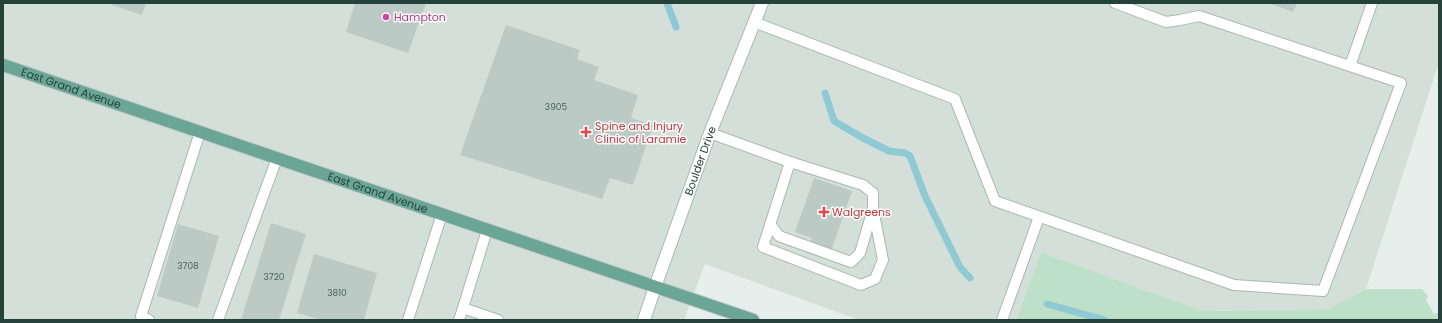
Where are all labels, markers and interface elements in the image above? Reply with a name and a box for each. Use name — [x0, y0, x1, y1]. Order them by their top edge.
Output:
place label: Hampton — [394, 9, 446, 25]
marker: Hampton — [381, 12, 391, 22]
street label: East Grand Avenue — [19, 64, 123, 113]
house number: 3905 — [545, 101, 567, 113]
place label: Spine and Injury Clinic of Laramie — [595, 118, 687, 147]
street label: Boulder Drive — [680, 124, 720, 198]
marker: Spine and Injury Clinic of Laramie — [580, 126, 592, 138]
street label: East Grand Avenue — [326, 168, 430, 217]
place label: Walgreens — [832, 204, 891, 220]
marker: Walgreens — [819, 207, 829, 217]
house number: 3708 — [177, 260, 199, 272]
house number: 3720 — [263, 271, 285, 283]
house number: 3810 — [327, 287, 347, 299]

